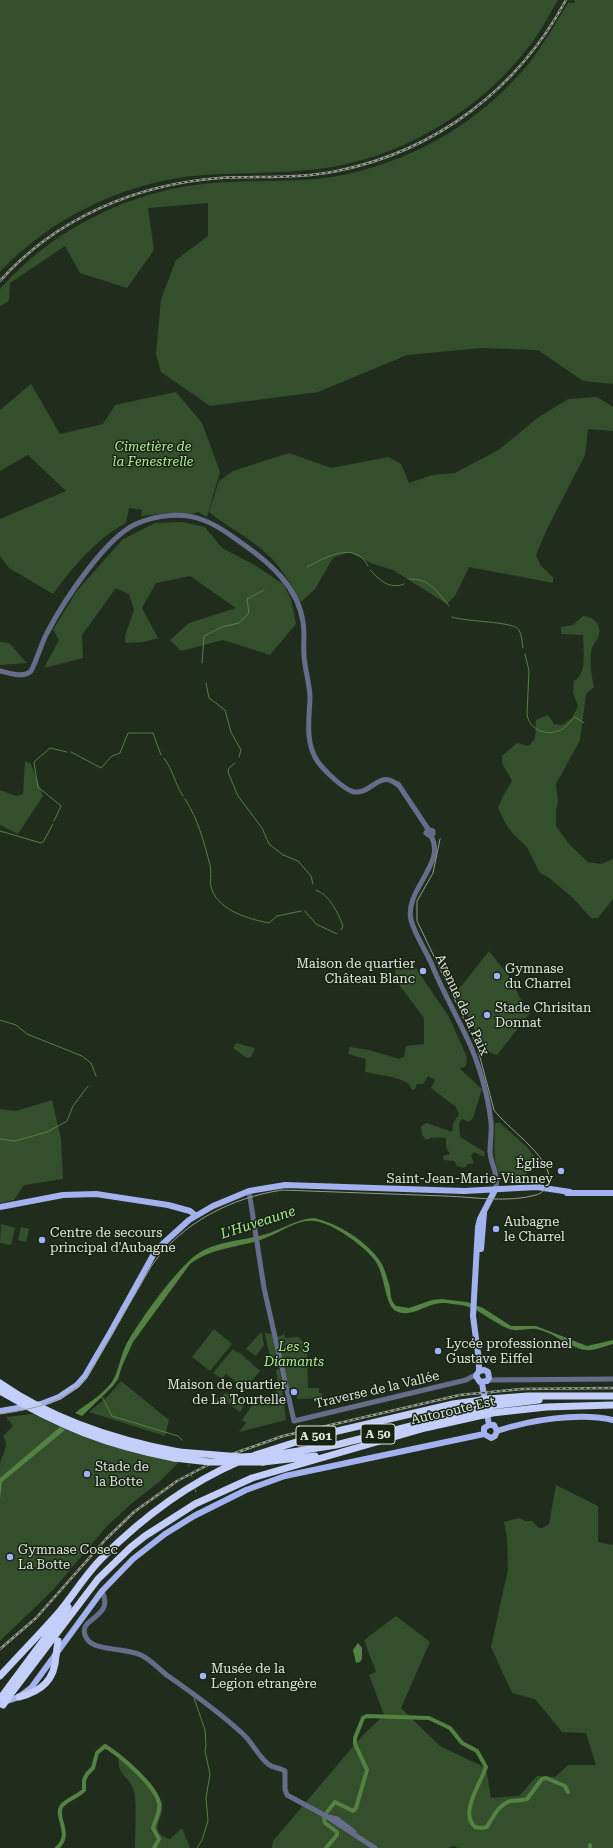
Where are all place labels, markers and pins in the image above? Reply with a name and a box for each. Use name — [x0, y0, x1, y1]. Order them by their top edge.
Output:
place label: Maison de quartier Château Blanc — [297, 956, 415, 987]
place label: Gymnase du Charrel — [505, 961, 571, 992]
marker: Maison de quartier Château Blanc — [418, 966, 428, 976]
marker: Gymnase du Charrel — [492, 971, 502, 981]
place label: Stade Chrisitan Donnat — [495, 1000, 591, 1031]
marker: Stade Chrisitan Donnat — [482, 1010, 492, 1020]
place label: Église Saint-Jean-Marie-Vianney — [387, 1156, 553, 1187]
marker: Église Saint-Jean-Marie-Vianney — [556, 1166, 566, 1176]
place label: Aubagne le Charrel — [504, 1214, 565, 1245]
marker: Aubagne le Charrel — [491, 1224, 501, 1234]
place label: Centre de secours principal d'Aubagne — [50, 1225, 176, 1256]
marker: Centre de secours principal d'Aubagne — [37, 1235, 47, 1245]
place label: Lycée professionnel Gustave Eiffel — [446, 1336, 572, 1367]
marker: Lycée professionnel Gustave Eiffel — [433, 1346, 443, 1356]
place label: Maison de quartier de La Tourtelle — [168, 1377, 286, 1408]
marker: Maison de quartier de La Tourtelle — [289, 1387, 299, 1397]
place label: Stade de la Botte — [95, 1459, 149, 1490]
marker: Stade de la Botte — [82, 1469, 92, 1479]
place label: Gymnase Cosec La Botte — [18, 1542, 118, 1573]
marker: Gymnase Cosec La Botte — [5, 1552, 15, 1562]
place label: Musée de la Legion etrangère — [211, 1661, 317, 1692]
marker: Musée de la Legion etrangère — [198, 1671, 208, 1681]

